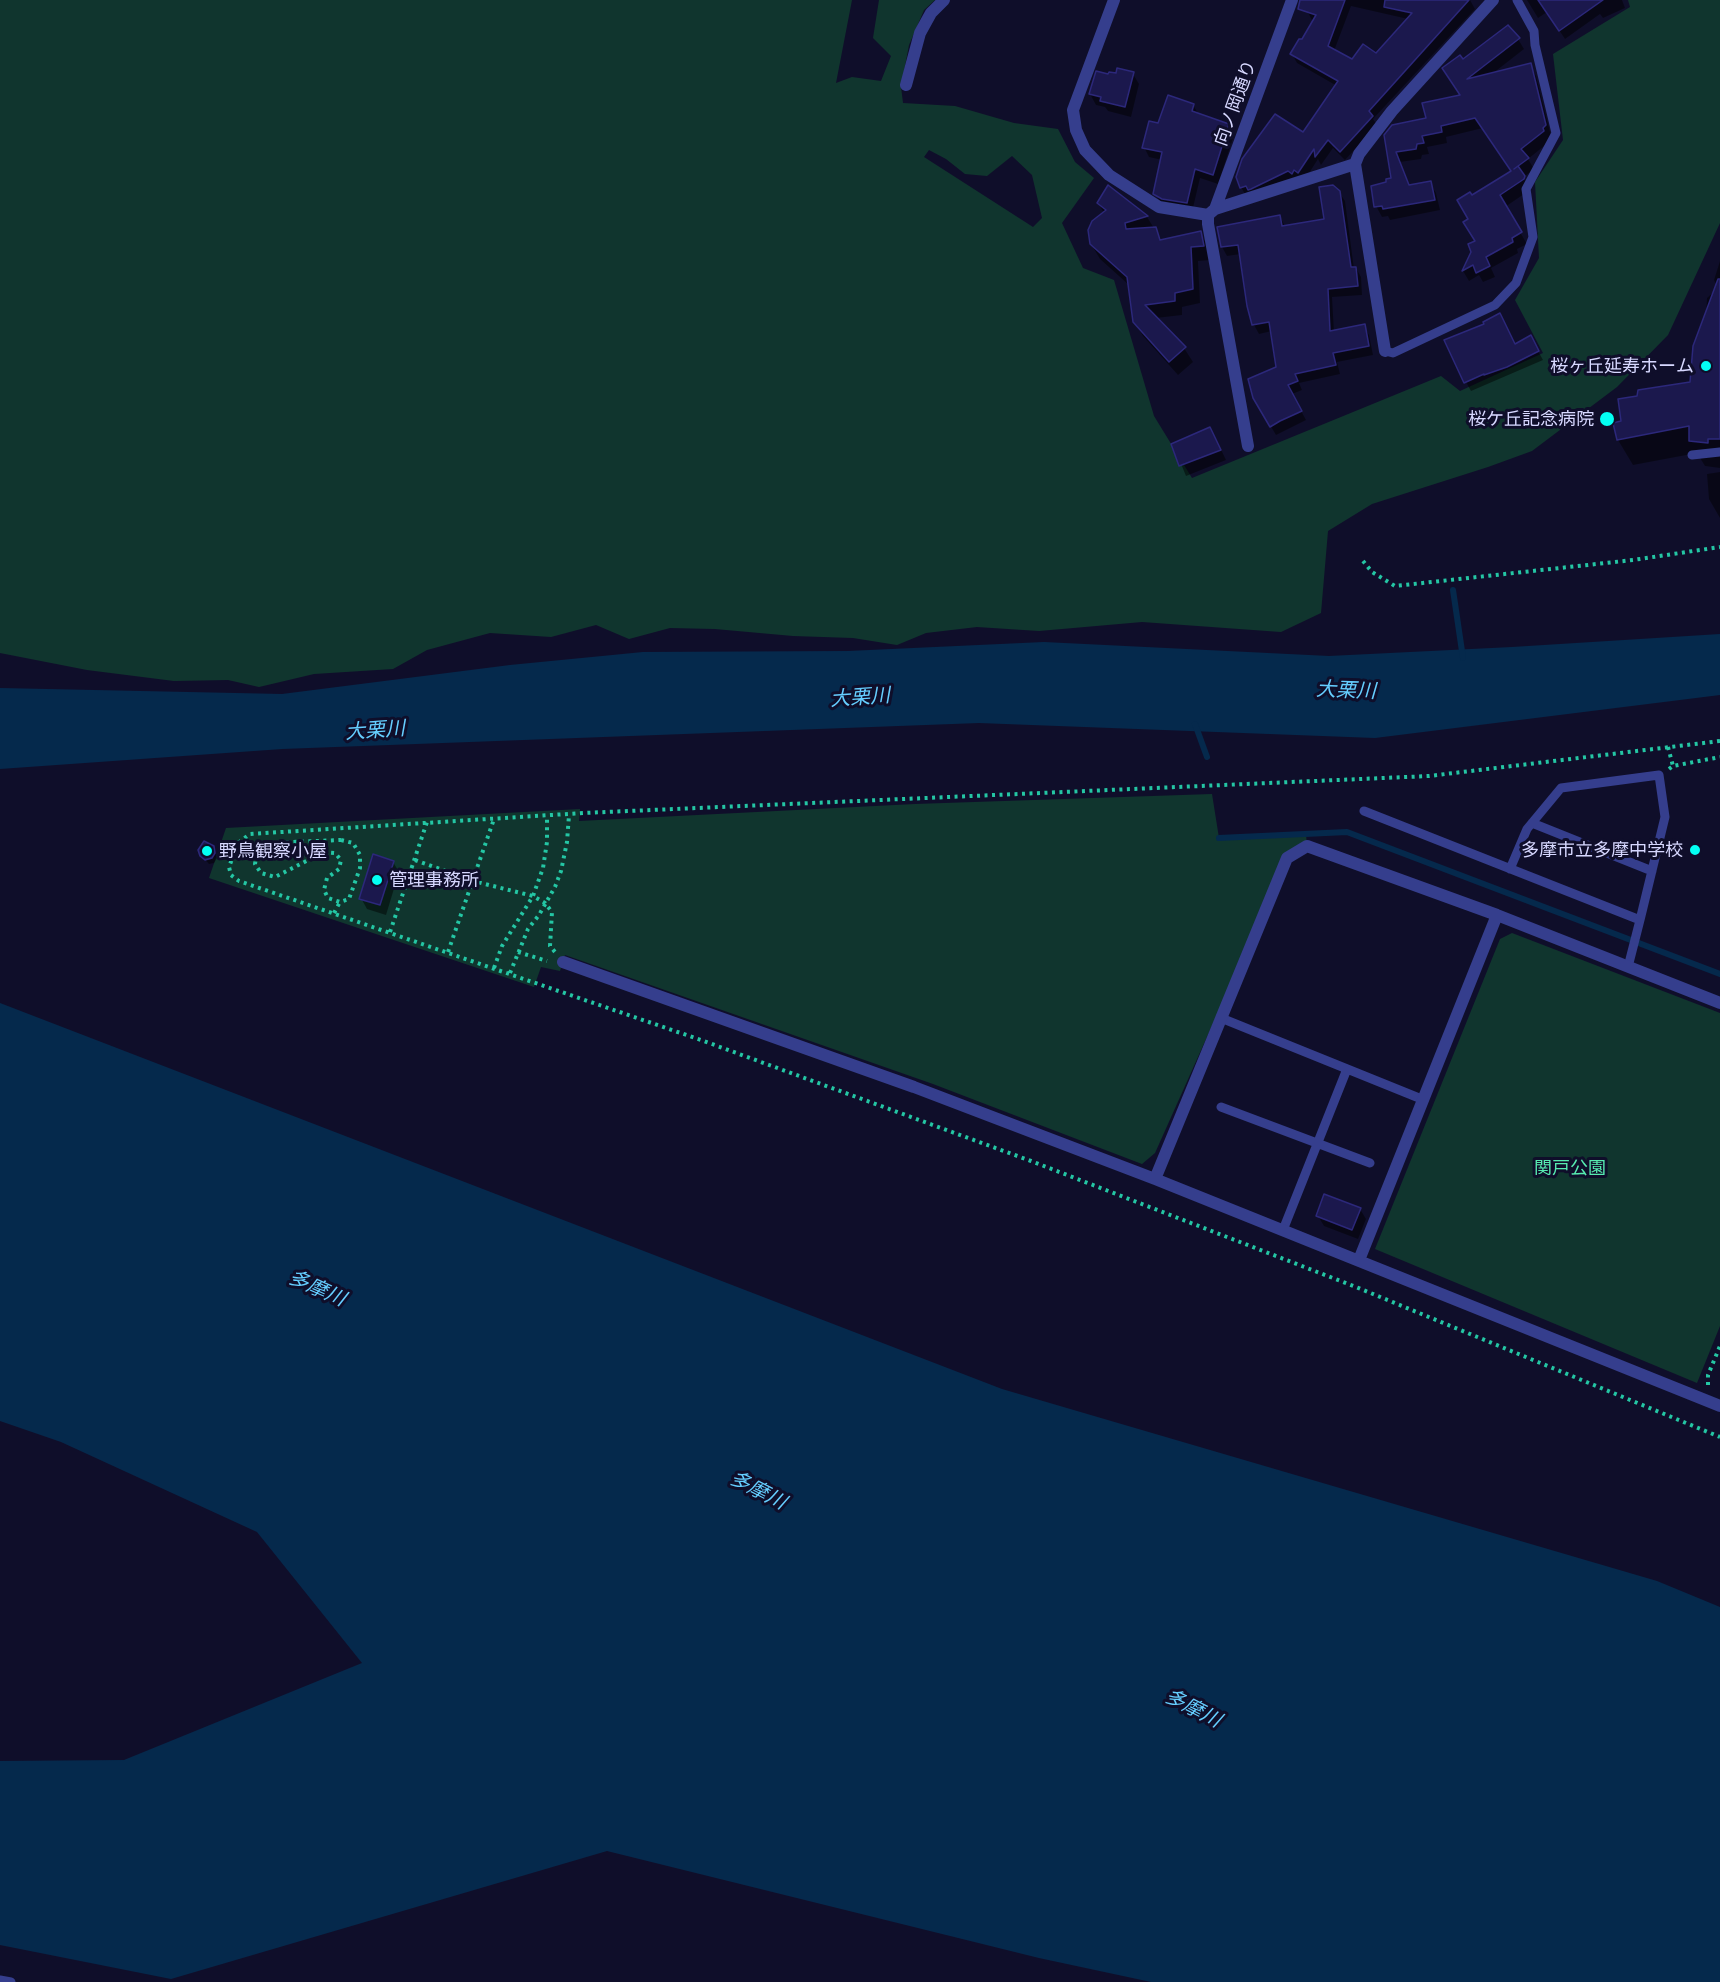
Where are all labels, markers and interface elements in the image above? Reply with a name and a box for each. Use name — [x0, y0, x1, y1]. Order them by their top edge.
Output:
street label: 向ノ岡通り — [1209, 57, 1261, 149]
place label: 桜ヶ丘延寿ホーム — [1550, 355, 1694, 377]
marker: 桜ヶ丘延寿ホーム — [1699, 359, 1713, 373]
place label: 桜ケ丘記念病院 — [1468, 408, 1594, 430]
marker: 桜ケ丘記念病院 — [1598, 410, 1616, 428]
water label: 大栗川 — [1316, 677, 1376, 703]
water label: 大栗川 — [829, 683, 891, 711]
water label: 大栗川 — [344, 716, 406, 744]
place label: 多摩市立多摩中学校 — [1521, 839, 1683, 861]
place label: 野鳥観察小屋 — [219, 840, 327, 862]
marker: 多摩市立多摩中学校 — [1688, 843, 1702, 857]
marker: 野鳥観察小屋 — [200, 844, 214, 858]
place label: 管理事務所 — [389, 869, 479, 891]
marker: 管理事務所 — [370, 873, 384, 887]
park label: 関戸公園 — [1534, 1157, 1606, 1179]
water label: 多摩川 — [285, 1265, 349, 1311]
water label: 多摩川 — [726, 1466, 790, 1514]
water label: 多摩川 — [1161, 1684, 1225, 1732]

